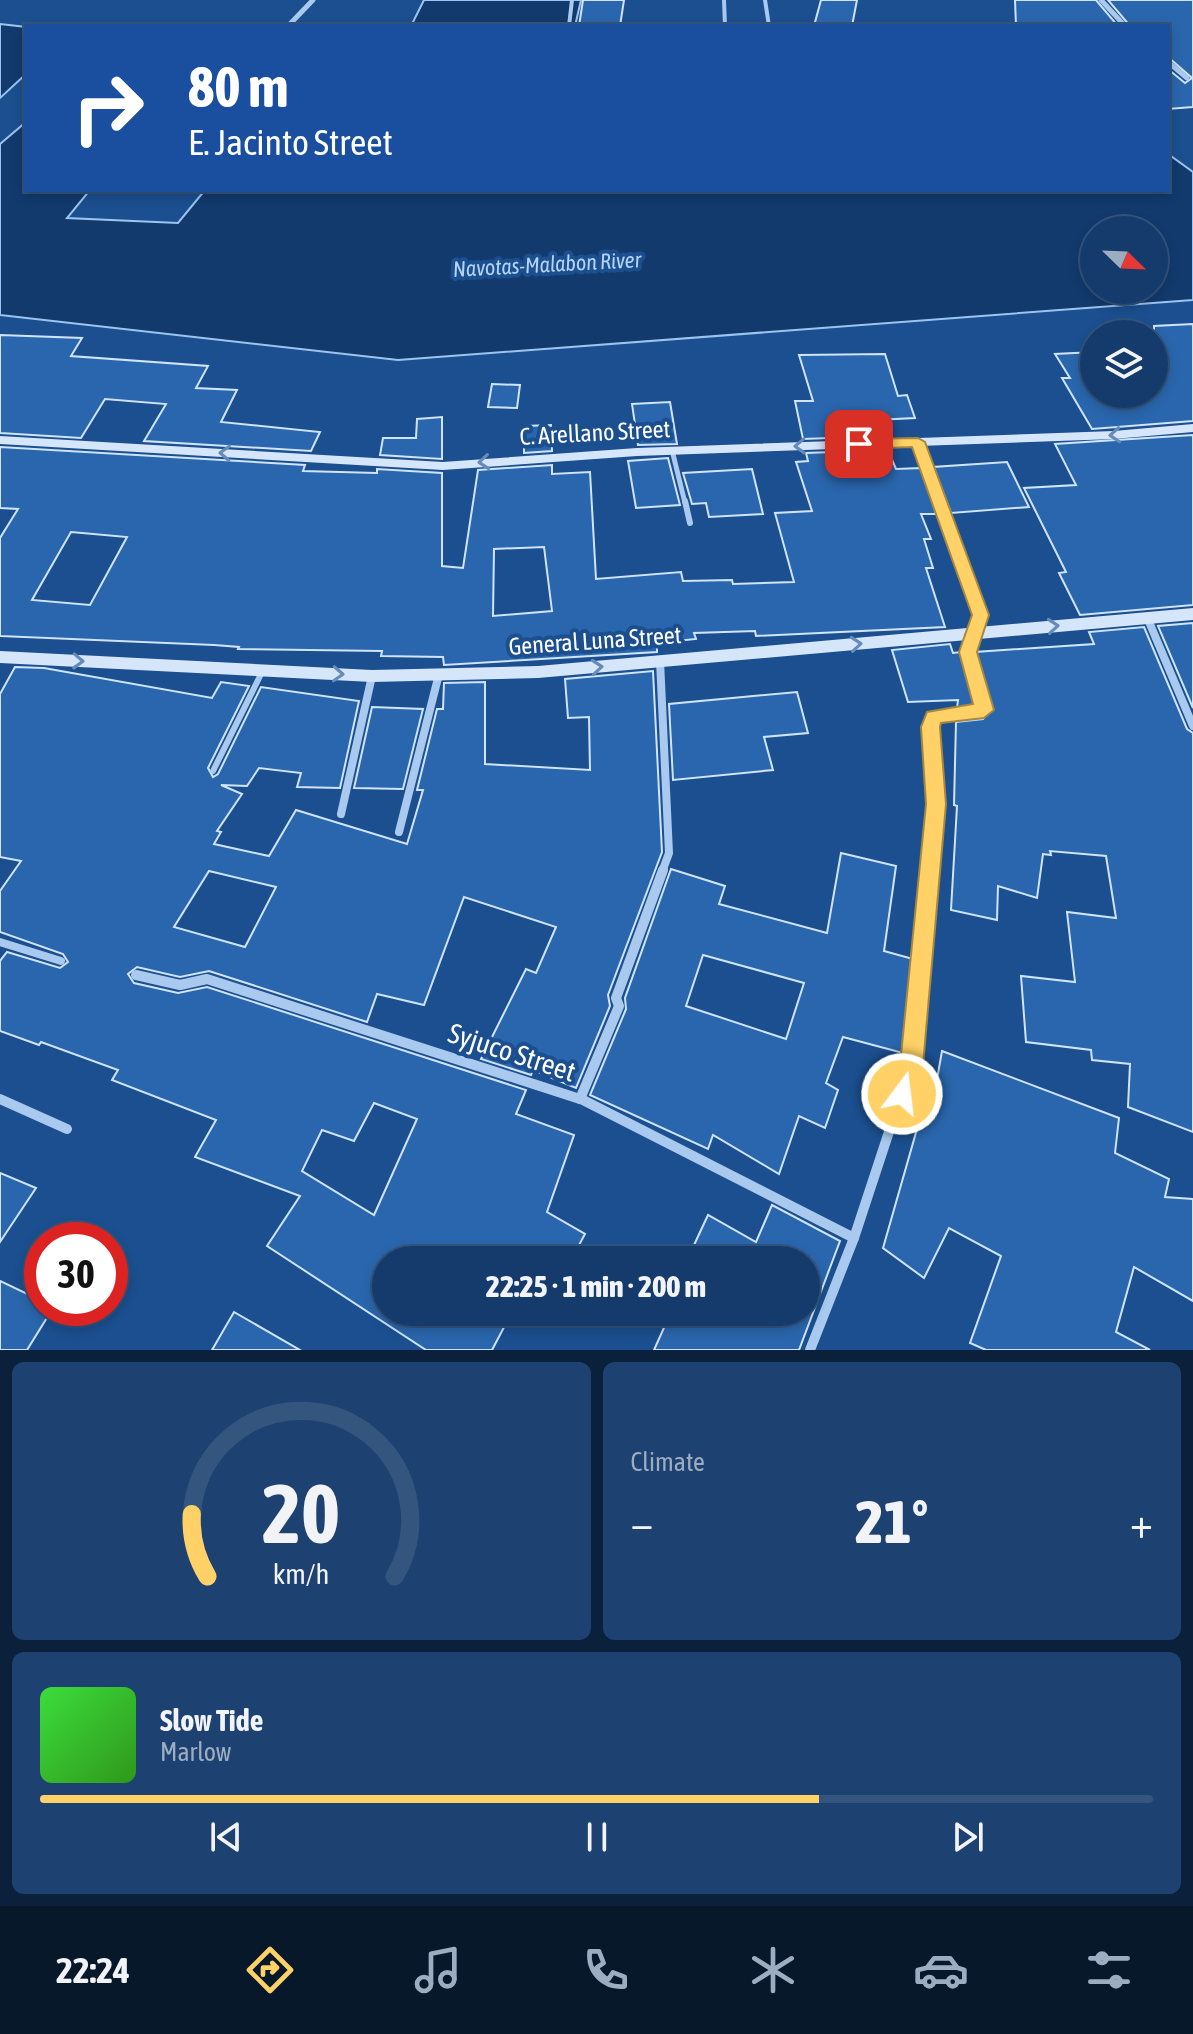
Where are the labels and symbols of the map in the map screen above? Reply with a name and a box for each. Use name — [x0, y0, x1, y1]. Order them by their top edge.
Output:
north arrow — [1080, 216, 1168, 304]
water label: Navotas-Malabon River — [452, 246, 643, 282]
pin — [825, 410, 893, 478]
street label: C. Arellano Street — [519, 415, 671, 450]
one-way arrow — [1108, 426, 1121, 443]
one-way arrow — [793, 437, 806, 455]
one-way arrow — [218, 445, 231, 462]
one-way arrow — [477, 453, 490, 470]
one-way arrow — [1047, 618, 1060, 635]
street label: General Luna Street — [508, 621, 682, 660]
one-way arrow — [850, 635, 863, 652]
one-way arrow — [72, 652, 85, 669]
one-way arrow — [591, 658, 604, 675]
one-way arrow — [332, 665, 345, 682]
street label: Syjuco Street — [444, 1016, 580, 1088]
position arrow — [860, 1052, 944, 1136]
speed limit sign: 30 — [24, 1222, 128, 1326]

